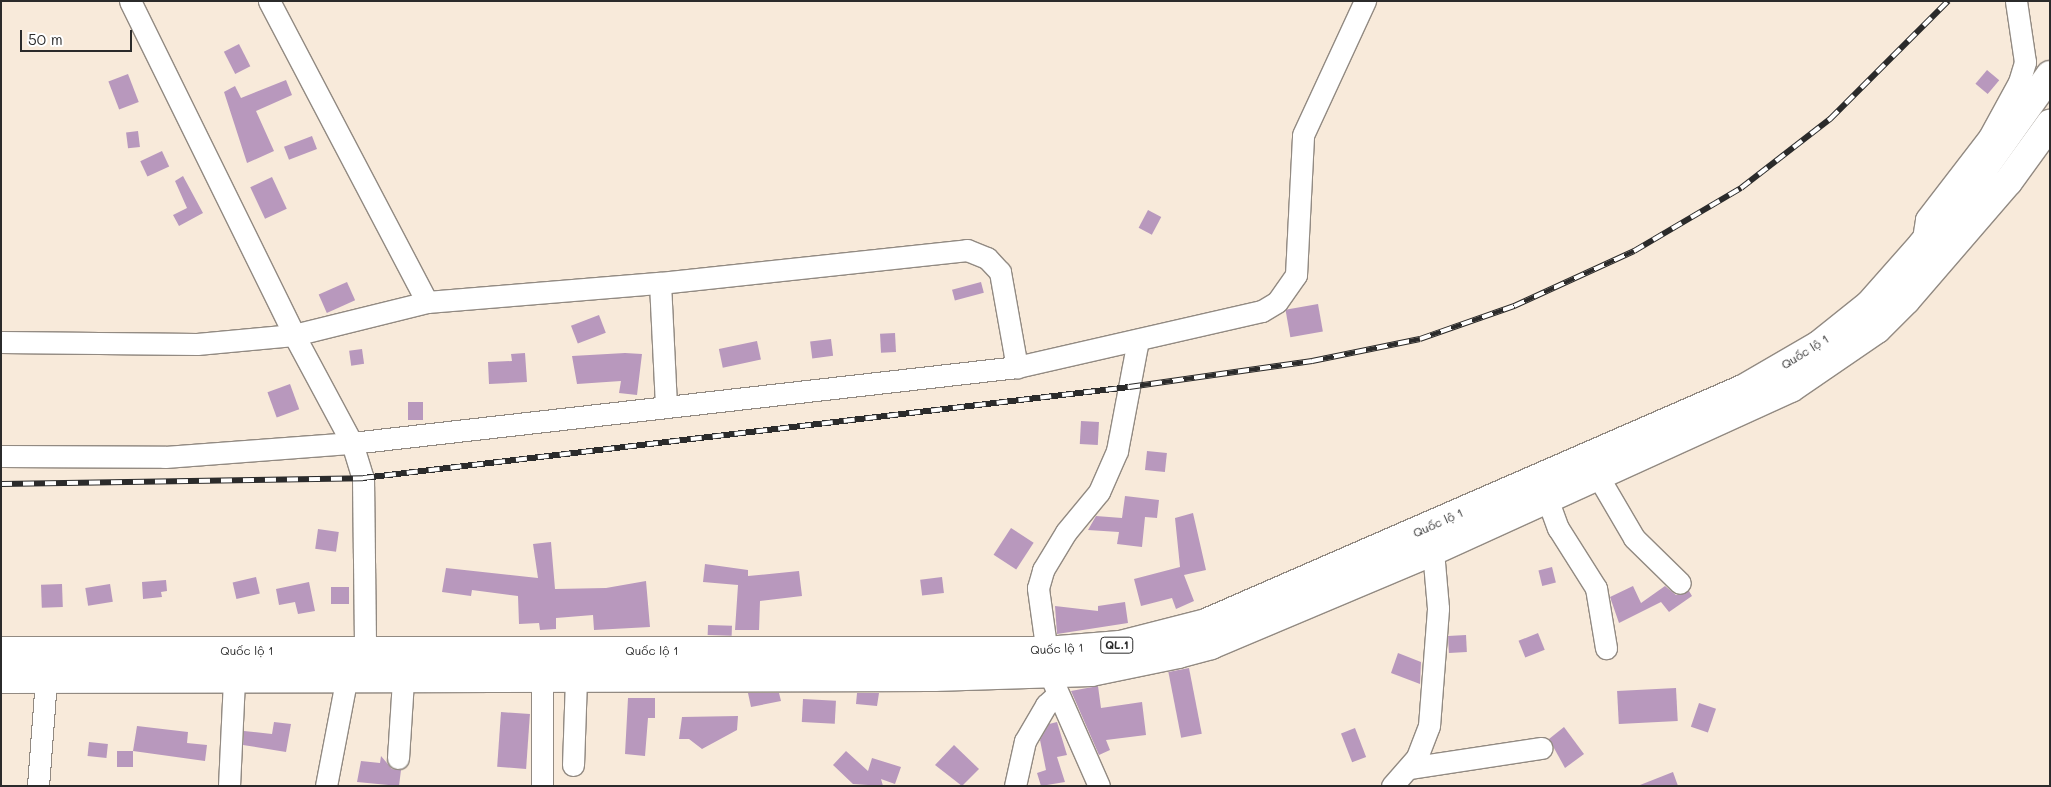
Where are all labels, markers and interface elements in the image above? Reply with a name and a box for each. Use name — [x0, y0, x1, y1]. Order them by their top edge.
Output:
scale bar — [22, 20, 135, 52]
text: 50 m — [28, 29, 63, 49]
street label: Quốc lộ 1 — [1779, 332, 1831, 372]
street label: Quốc lộ 1 — [1411, 506, 1465, 540]
road number: QL.1 — [1100, 636, 1134, 654]
street label: Quốc lộ 1 — [1030, 640, 1084, 658]
street label: Quốc lộ 1 — [220, 644, 274, 658]
street label: Quốc lộ 1 — [625, 644, 679, 658]

